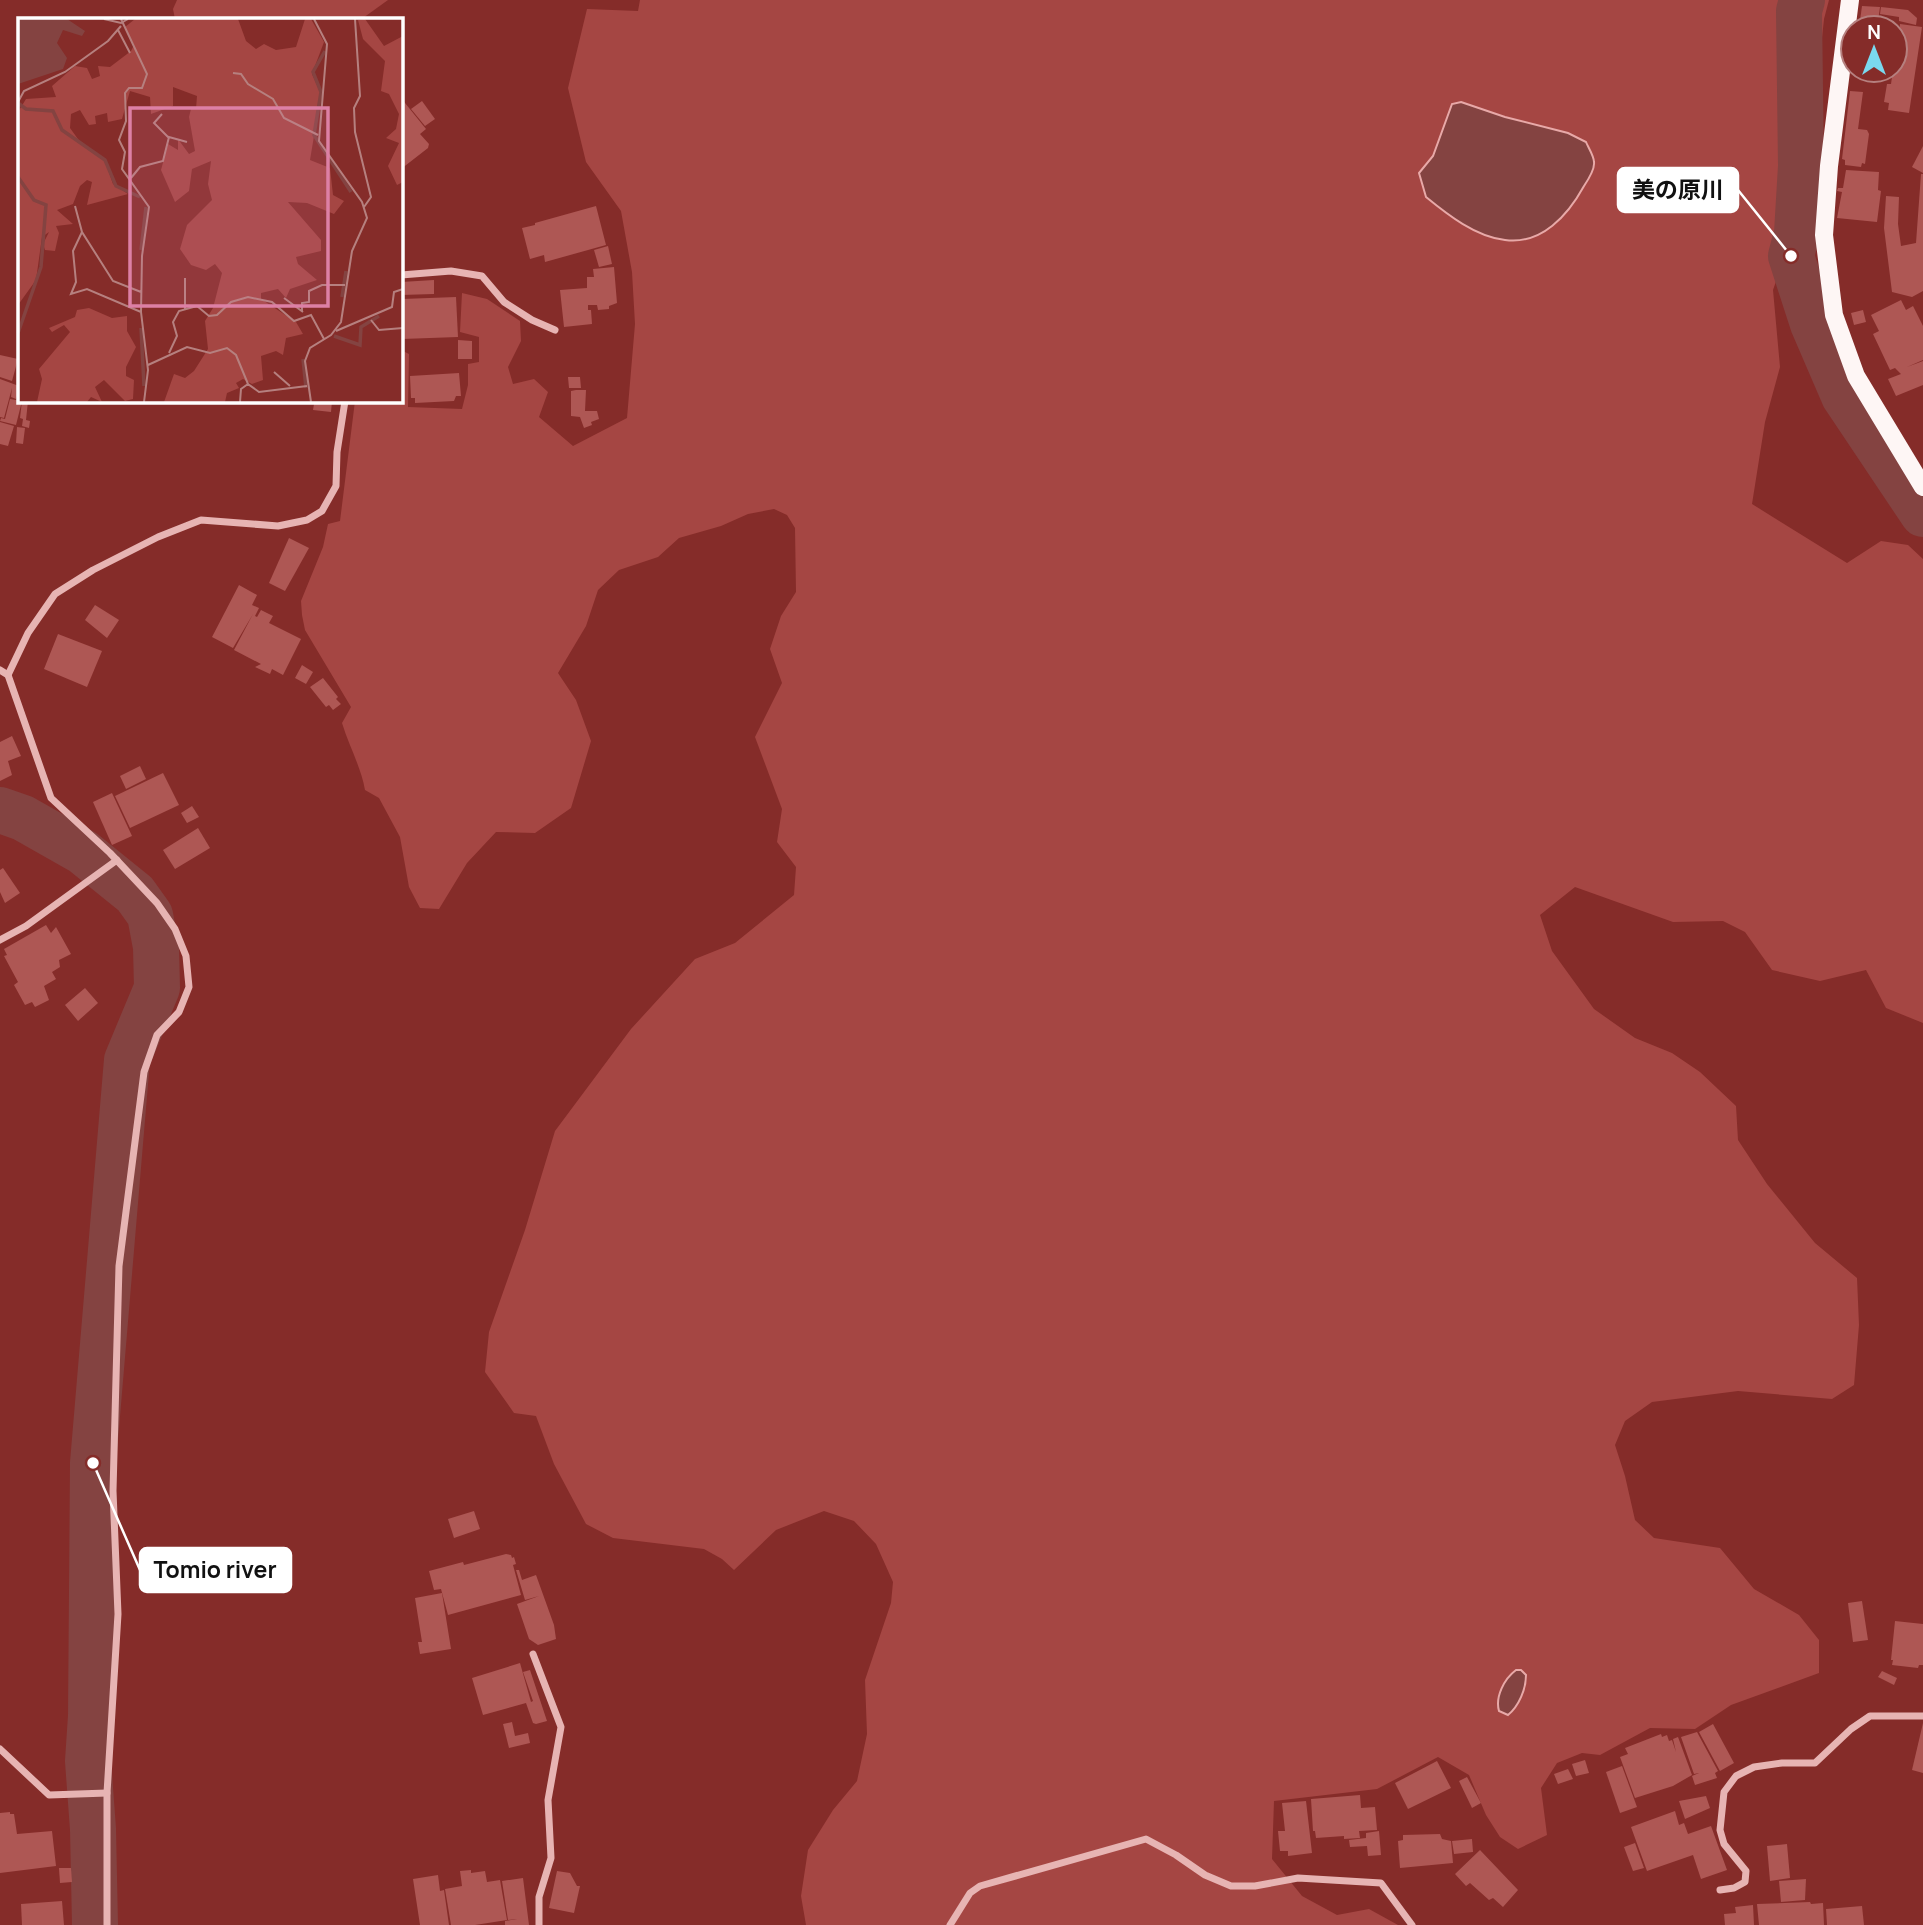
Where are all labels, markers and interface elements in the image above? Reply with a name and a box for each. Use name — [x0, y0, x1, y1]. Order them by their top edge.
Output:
north arrow — [1839, 14, 1909, 84]
inset map — [18, 18, 402, 402]
text: N — [1867, 19, 1881, 45]
callout: 美の原川 — [1618, 168, 1738, 212]
text: 美の原川 — [1632, 173, 1724, 205]
callout: Tomio river — [140, 1548, 291, 1592]
text: Tomio river — [153, 1553, 277, 1585]

